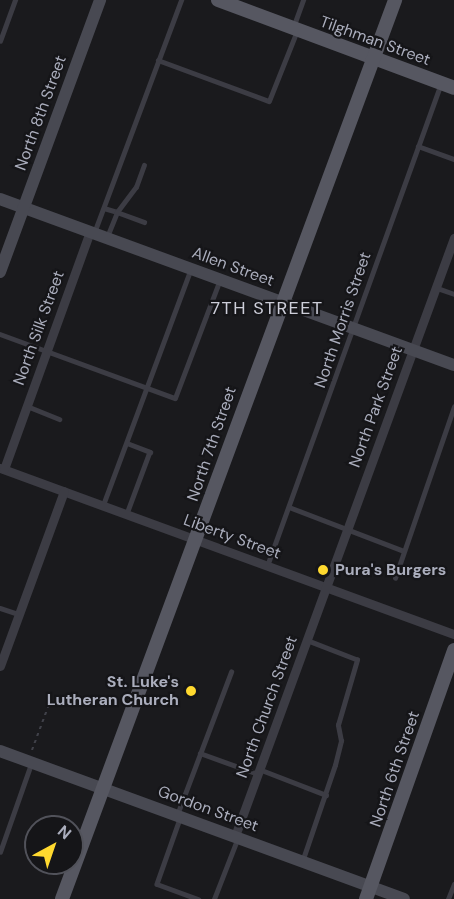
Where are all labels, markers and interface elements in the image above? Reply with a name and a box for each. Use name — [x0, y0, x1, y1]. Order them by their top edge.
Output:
street label: Tilghman Street — [317, 12, 433, 70]
street label: North 8th Street — [11, 53, 71, 173]
street label: Allen Street — [189, 243, 277, 291]
street label: North Morris Street — [311, 250, 375, 390]
street label: North Silk Street — [9, 268, 69, 388]
district label: 7TH STREET — [210, 297, 324, 319]
street label: North Park Street — [345, 344, 407, 470]
street label: North 7th Street — [183, 384, 241, 504]
street label: Liberty Street — [181, 511, 283, 563]
place label: Pura's Burgers — [335, 560, 446, 580]
marker: Pura's Burgers — [316, 563, 330, 577]
street label: North Church Street — [232, 633, 302, 781]
place label: St. Luke's Lutheran Church — [47, 672, 179, 710]
marker: St. Luke's Lutheran Church — [184, 684, 198, 698]
street label: North 6th Street — [366, 709, 424, 829]
street label: Gordon Street — [155, 782, 261, 836]
north arrow — [24, 815, 84, 875]
text: N — [53, 821, 76, 844]

